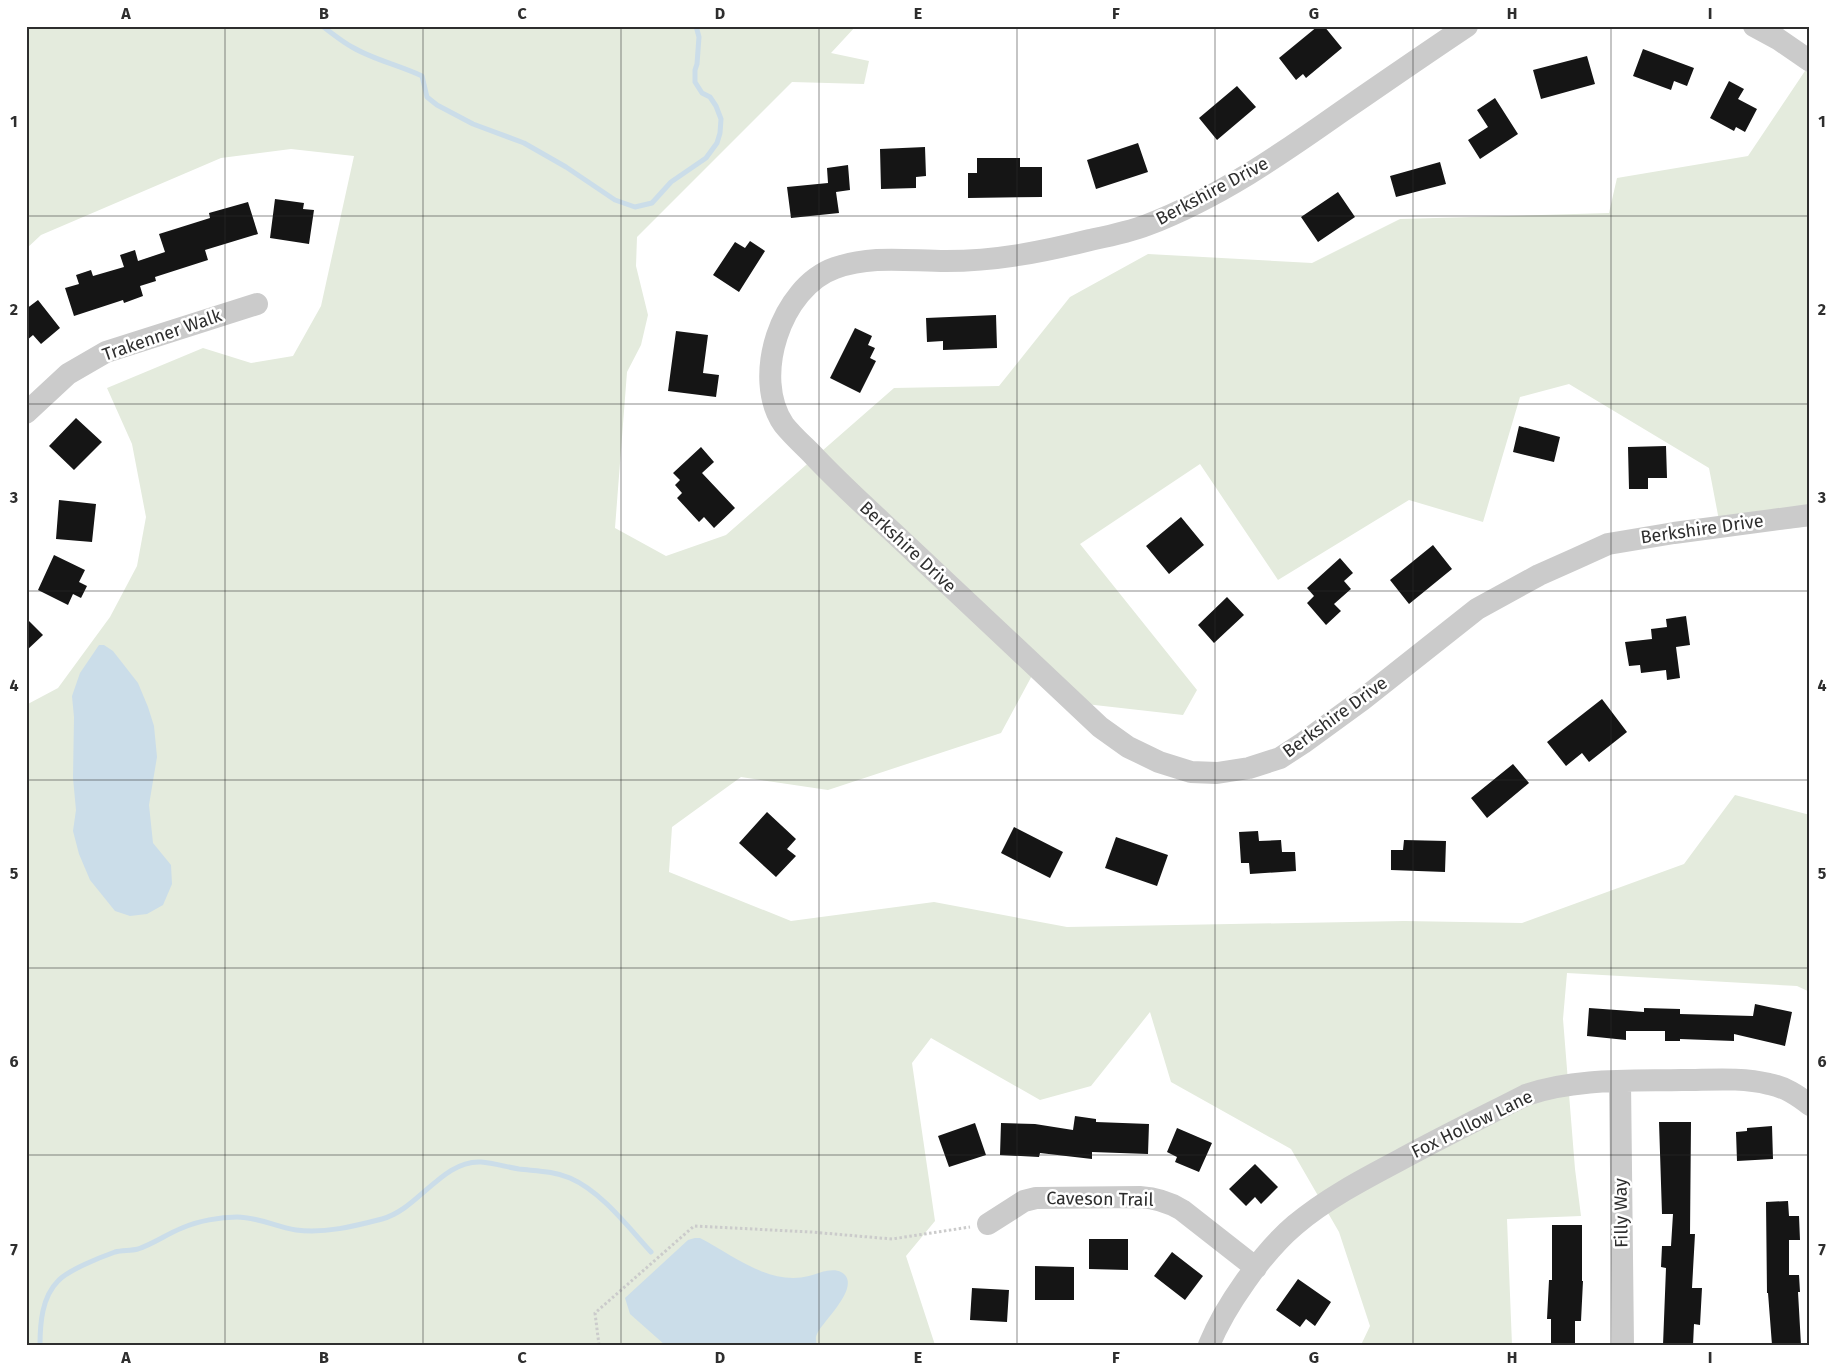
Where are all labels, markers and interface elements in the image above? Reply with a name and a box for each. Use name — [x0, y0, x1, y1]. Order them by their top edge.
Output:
text: A — [120, 4, 131, 23]
text: B — [319, 4, 329, 23]
text: C — [517, 4, 527, 23]
text: D — [715, 4, 725, 23]
text: E — [914, 4, 922, 23]
text: F — [1112, 4, 1120, 23]
text: G — [1309, 4, 1319, 23]
text: H — [1507, 4, 1517, 23]
text: I — [1708, 4, 1712, 23]
text: 1 — [10, 112, 18, 131]
text: 1 — [1818, 112, 1826, 131]
street label: Berkshire Drive — [1152, 152, 1272, 230]
text: 2 — [10, 300, 18, 319]
text: 2 — [1818, 300, 1826, 319]
street label: Trakenner Walk — [99, 304, 225, 366]
text: 3 — [9, 488, 18, 507]
text: 3 — [1817, 488, 1826, 507]
street label: Berkshire Drive — [855, 497, 961, 597]
street label: Berkshire Drive — [1639, 509, 1765, 549]
street label: Berkshire Drive — [1278, 672, 1392, 762]
text: 4 — [9, 676, 19, 695]
text: 4 — [1817, 676, 1827, 695]
text: 5 — [10, 864, 19, 883]
text: 5 — [1818, 864, 1827, 883]
text: 6 — [9, 1052, 19, 1071]
text: 6 — [1817, 1052, 1827, 1071]
street label: Fox Hollow Lane — [1408, 1085, 1536, 1163]
street label: Filly Way — [1609, 1178, 1633, 1248]
street label: Caveson Trail — [1046, 1187, 1154, 1211]
text: 7 — [10, 1240, 18, 1259]
text: 7 — [1818, 1240, 1826, 1259]
text: A — [120, 1348, 131, 1367]
text: B — [319, 1348, 329, 1367]
text: C — [517, 1348, 527, 1367]
text: D — [715, 1348, 725, 1367]
text: E — [914, 1348, 922, 1367]
text: F — [1112, 1348, 1120, 1367]
text: G — [1309, 1348, 1319, 1367]
text: H — [1507, 1348, 1517, 1367]
text: I — [1708, 1348, 1712, 1367]

